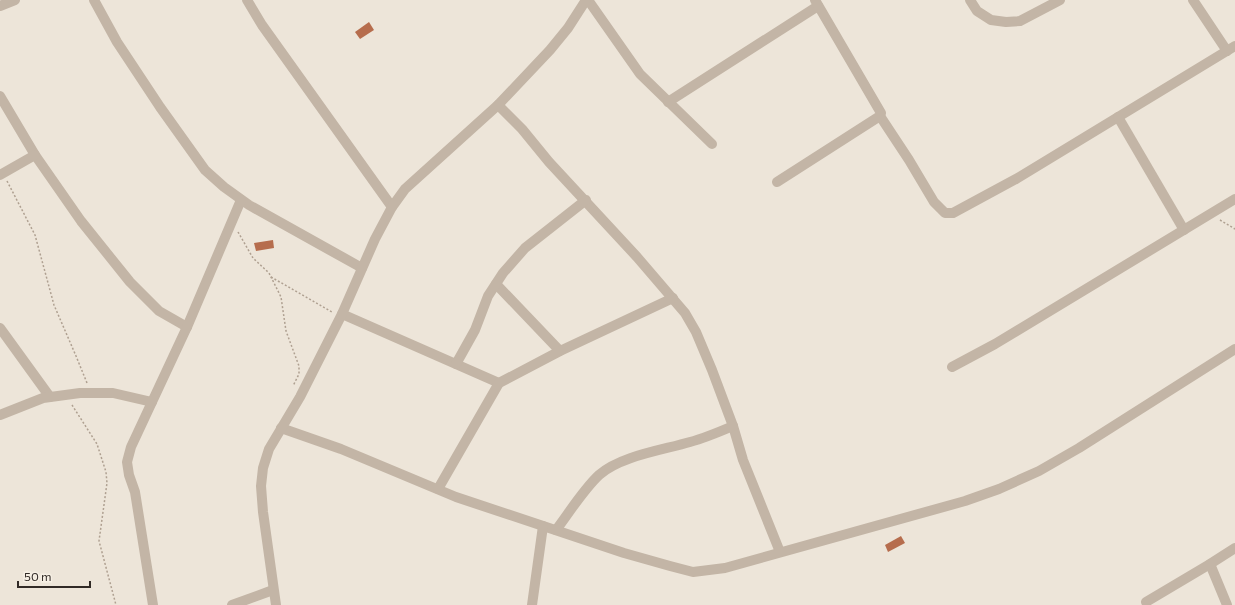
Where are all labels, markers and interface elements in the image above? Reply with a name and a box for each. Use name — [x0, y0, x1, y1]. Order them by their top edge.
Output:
scale bar — [18, 563, 90, 589]
text: 50 m — [24, 569, 52, 583]

